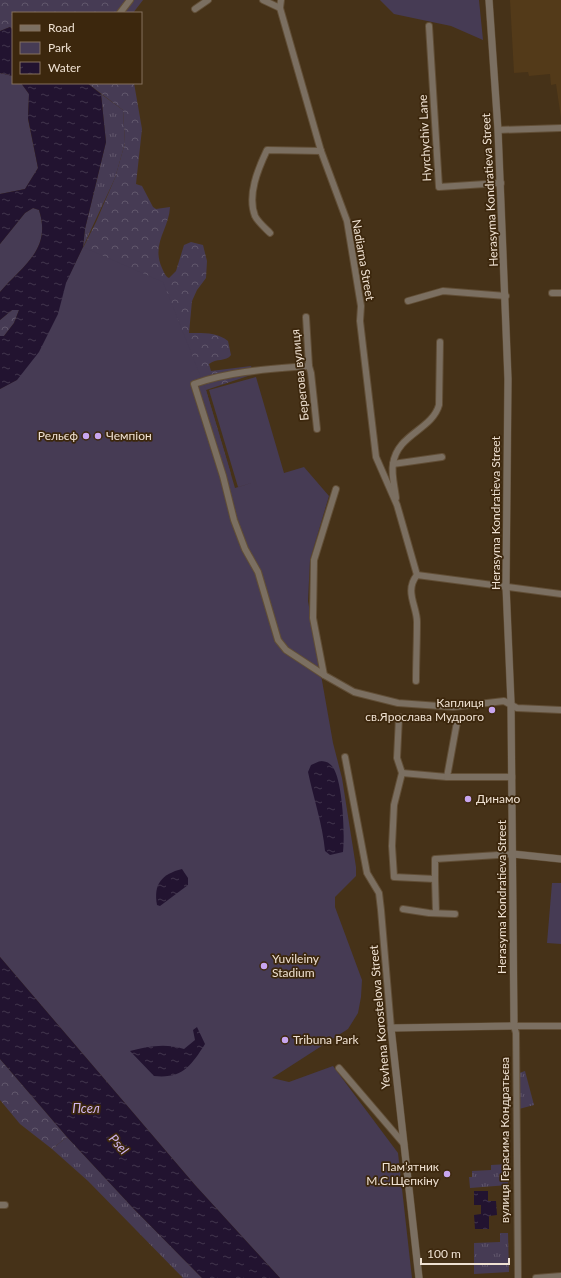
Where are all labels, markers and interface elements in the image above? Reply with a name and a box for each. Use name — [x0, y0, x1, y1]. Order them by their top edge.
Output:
legend — [12, 12, 142, 84]
text: Road — [48, 20, 75, 35]
text: Park — [48, 40, 72, 55]
text: Water — [48, 60, 81, 75]
street label: Hyrchychiv Lane — [415, 94, 434, 182]
street label: Herasyma Kondratieva Street — [478, 112, 501, 267]
street label: Nadiarna Street — [349, 218, 378, 302]
street label: Берегова вулиця — [287, 329, 312, 421]
place label: Рельєф — [38, 428, 78, 443]
place label: Чемпіон — [106, 428, 152, 443]
marker: Рельєф — [81, 431, 91, 441]
marker: Чемпіон — [93, 431, 103, 441]
street label: Herasyma Kondratieva Street — [488, 435, 503, 590]
place label: Каплиця св.Ярослава Мудрого — [365, 695, 484, 724]
marker: Каплиця св.Ярослава Мудрого — [487, 705, 497, 715]
place label: Динамо — [476, 791, 520, 806]
marker: Динамо — [463, 794, 473, 804]
street label: Herasyma Kondratieva Street — [494, 819, 509, 974]
street label: Yevhena Korostelova Street — [366, 944, 393, 1090]
place label: Yuvileiny Stadium — [272, 951, 320, 980]
marker: Yuvileiny Stadium — [259, 961, 269, 971]
place label: Tribuna Park — [293, 1032, 360, 1047]
marker: Tribuna Park — [280, 1035, 290, 1045]
street label: вулиця Герасима Кондратьєва — [497, 1057, 512, 1223]
water label: Псел — [72, 1100, 100, 1116]
water label: Psel — [106, 1131, 132, 1157]
place label: Пам’ятник М.С.Щепкіну — [366, 1159, 440, 1188]
marker: Пам’ятник М.С.Щепкіну — [442, 1169, 452, 1179]
scale bar — [421, 1240, 509, 1266]
text: 100 m — [427, 1246, 461, 1261]

